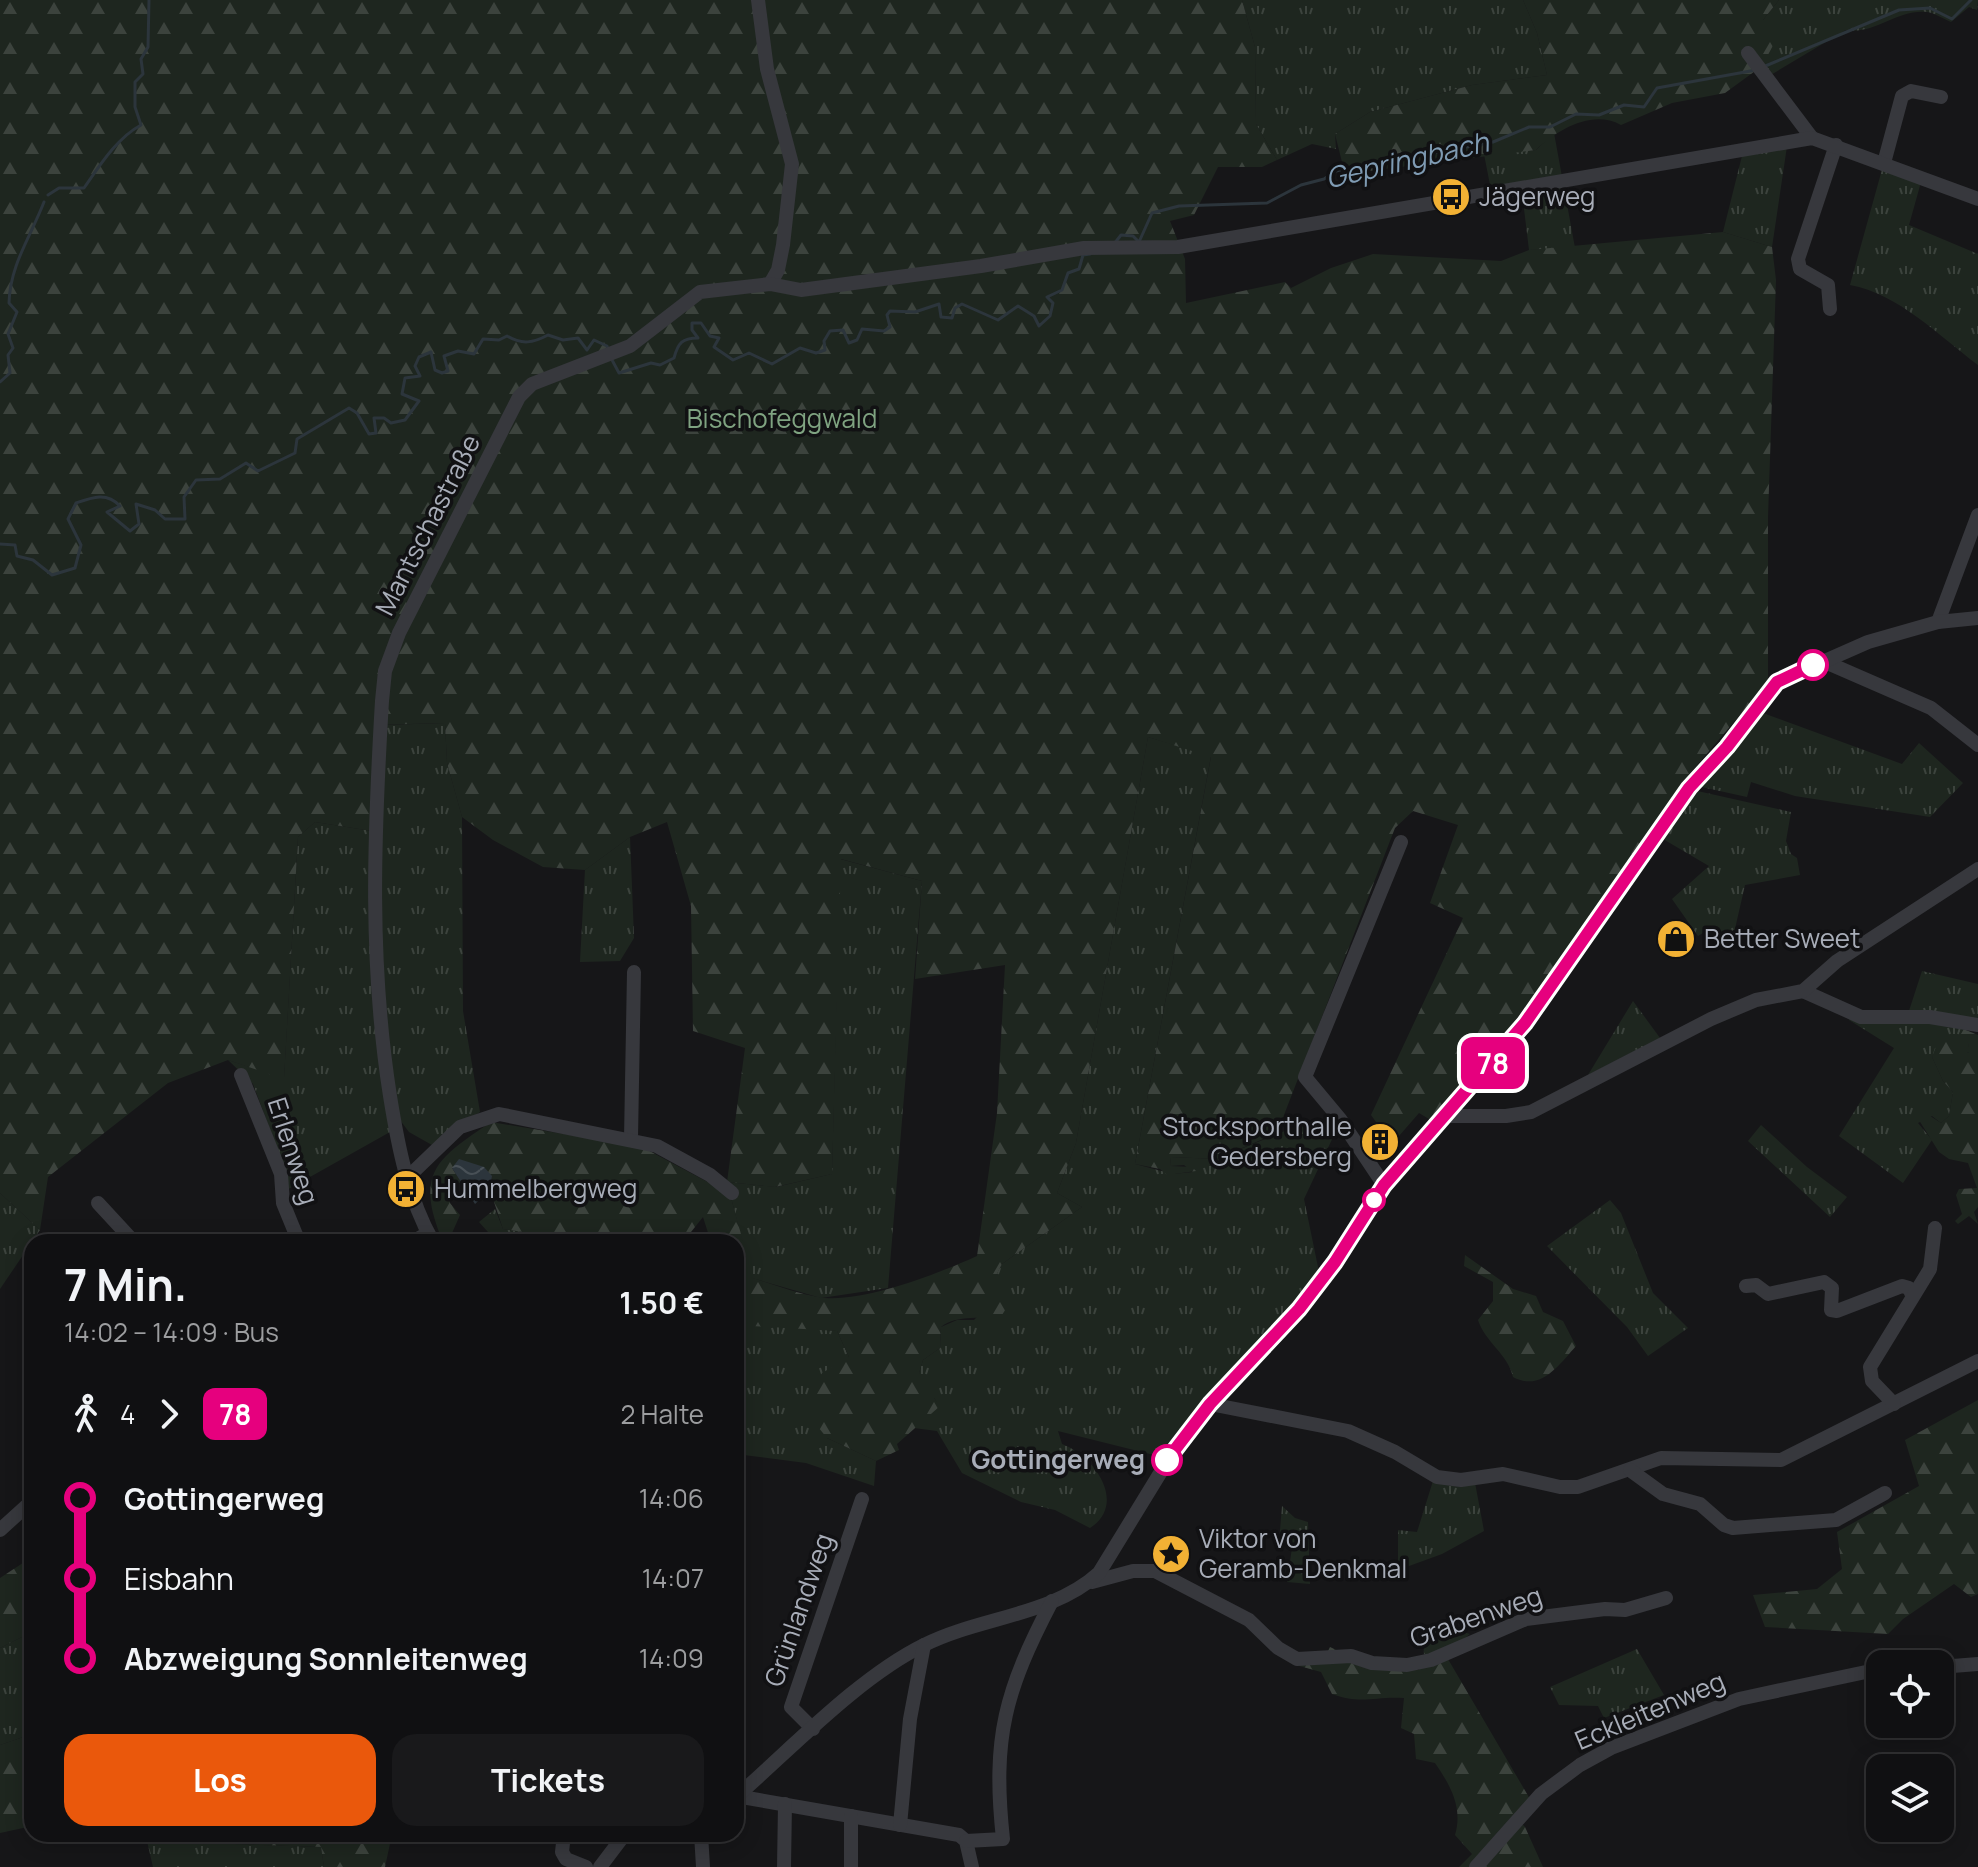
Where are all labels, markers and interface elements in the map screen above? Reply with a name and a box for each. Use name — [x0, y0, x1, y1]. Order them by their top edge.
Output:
water label: Gepringbach — [1321, 121, 1493, 196]
bus stop icon: Jägerweg — [1430, 176, 1472, 218]
place label: Jägerweg — [1479, 178, 1595, 214]
park label: Bischofeggwald — [687, 400, 877, 436]
street label: Mantschastraße — [366, 428, 488, 621]
unlabelled marker — [1798, 650, 1828, 680]
shop icon: Better Sweet — [1655, 918, 1697, 960]
place label: Better Sweet — [1704, 920, 1860, 956]
line badge: 78 — [1457, 1037, 1529, 1089]
text: 78 — [1477, 1044, 1509, 1082]
street label: Erlenweg — [260, 1093, 328, 1209]
place label: Stocksporthalle Gedersberg — [1162, 1108, 1352, 1174]
building icon: Stocksporthalle Gedersberg — [1359, 1121, 1401, 1163]
bus stop icon: Hummelbergweg — [385, 1168, 427, 1210]
place label: Hummelbergweg — [434, 1170, 637, 1206]
unlabelled marker — [1363, 1189, 1385, 1211]
text: 7 Min. — [64, 1254, 187, 1314]
text: 1.50 € — [619, 1282, 704, 1323]
text: 14:02 – 14:09 · Bus — [64, 1314, 279, 1350]
icon: walk — [64, 1392, 108, 1436]
icon: forward — [147, 1392, 191, 1436]
text: 78 — [219, 1395, 251, 1433]
text: 4 — [120, 1396, 135, 1432]
text: 2 Halte — [621, 1396, 704, 1432]
place label: Gottingerweg — [971, 1441, 1145, 1477]
marker: Gottingerweg — [1152, 1445, 1182, 1475]
text: Gottingerweg — [124, 1478, 324, 1519]
text: 14:06 — [639, 1480, 704, 1516]
place label: Viktor von Geramb-Denkmal — [1199, 1520, 1407, 1586]
street label: Grünlandweg — [755, 1528, 841, 1691]
place icon: Viktor von Geramb-Denkmal — [1150, 1533, 1192, 1575]
text: Eisbahn — [124, 1558, 234, 1599]
text: 14:07 — [642, 1560, 704, 1596]
street label: Grabenweg — [1405, 1577, 1546, 1655]
text: Abzweigung Sonnleitenweg — [124, 1638, 528, 1679]
text: 14:09 — [639, 1640, 704, 1676]
map controls — [1866, 1650, 1954, 1842]
button: locate — [1866, 1650, 1954, 1738]
street label: Eckleitenweg — [1569, 1662, 1730, 1758]
button: Los — [64, 1734, 376, 1826]
button: Tickets — [392, 1734, 704, 1826]
button: layers — [1866, 1754, 1954, 1842]

